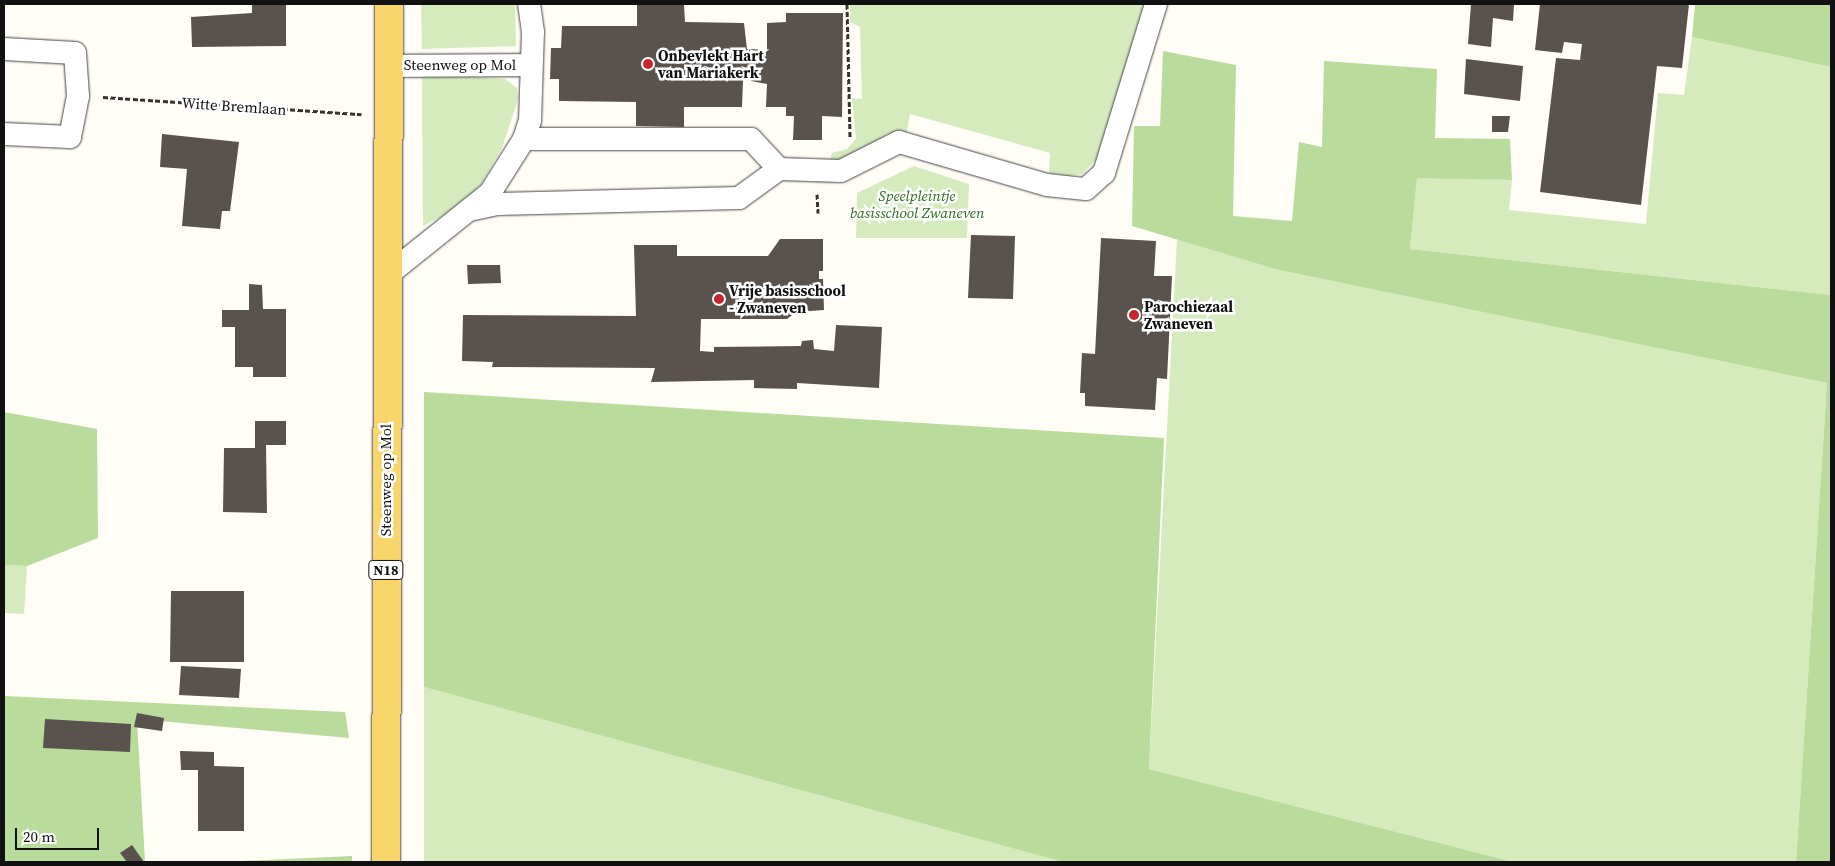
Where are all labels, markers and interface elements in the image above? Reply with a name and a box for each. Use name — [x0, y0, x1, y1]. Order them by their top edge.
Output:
place label: Onbevlekt Hart van Mariakerk — [658, 46, 764, 81]
street label: Steenweg op Mol — [404, 56, 516, 74]
marker: Onbevlekt Hart van Mariakerk — [642, 58, 654, 70]
street label: Witte Bremlaan — [181, 93, 287, 119]
park label: Speelpleintje basisschool Zwaneven — [850, 186, 984, 221]
place label: Vrije basisschool - Zwaneven — [729, 281, 846, 316]
marker: Vrije basisschool - Zwaneven — [713, 293, 725, 305]
place label: Parochiezaal Zwaneven — [1144, 297, 1233, 332]
marker: Parochiezaal Zwaneven — [1128, 309, 1140, 321]
street label: Steenweg op Mol — [377, 424, 395, 536]
road number: N18 — [367, 558, 405, 582]
scale bar — [18, 818, 101, 850]
text: 20 m — [23, 826, 55, 847]

